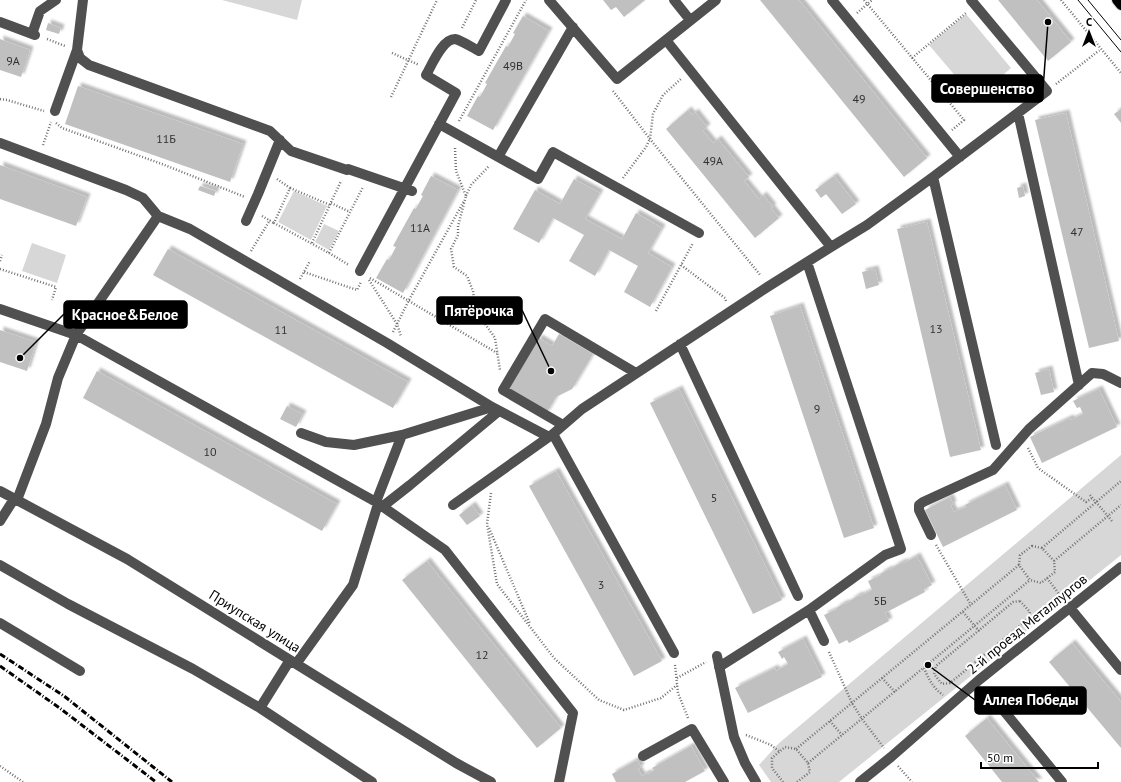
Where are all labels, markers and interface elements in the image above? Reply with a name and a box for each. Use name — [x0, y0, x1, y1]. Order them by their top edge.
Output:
north arrow — [1069, 12, 1109, 52]
text: С — [1086, 15, 1092, 29]
house number: 9А — [6, 53, 20, 68]
house number: 49В — [503, 58, 523, 73]
callout: Совершенство — [932, 75, 1043, 102]
text: Совершенство — [940, 79, 1034, 98]
house number: 49 — [852, 91, 866, 106]
house number: 11Б — [156, 131, 176, 146]
house number: 49А — [703, 153, 723, 168]
house number: 11А — [410, 220, 430, 235]
house number: 47 — [1070, 224, 1084, 239]
callout: Пятёрочка — [437, 297, 522, 324]
callout: Красное&Белое — [64, 301, 187, 328]
text: Пятёрочка — [444, 301, 514, 320]
text: Красное&Белое — [72, 305, 179, 324]
house number: 13 — [929, 321, 943, 336]
house number: 11 — [274, 322, 288, 337]
house number: 9 — [814, 401, 820, 416]
house number: 10 — [203, 444, 217, 459]
house number: 5 — [711, 490, 717, 505]
street label: 2-й проезд Металлургов — [963, 570, 1091, 678]
house number: 3 — [598, 577, 604, 592]
street label: Приупская улица — [206, 586, 304, 656]
house number: 5Б — [873, 593, 887, 608]
house number: 12 — [475, 647, 489, 662]
callout: Аллея Победы — [975, 687, 1086, 714]
text: Аллея Победы — [983, 690, 1079, 709]
scale bar — [981, 744, 1098, 770]
text: 50 m — [987, 750, 1013, 765]

